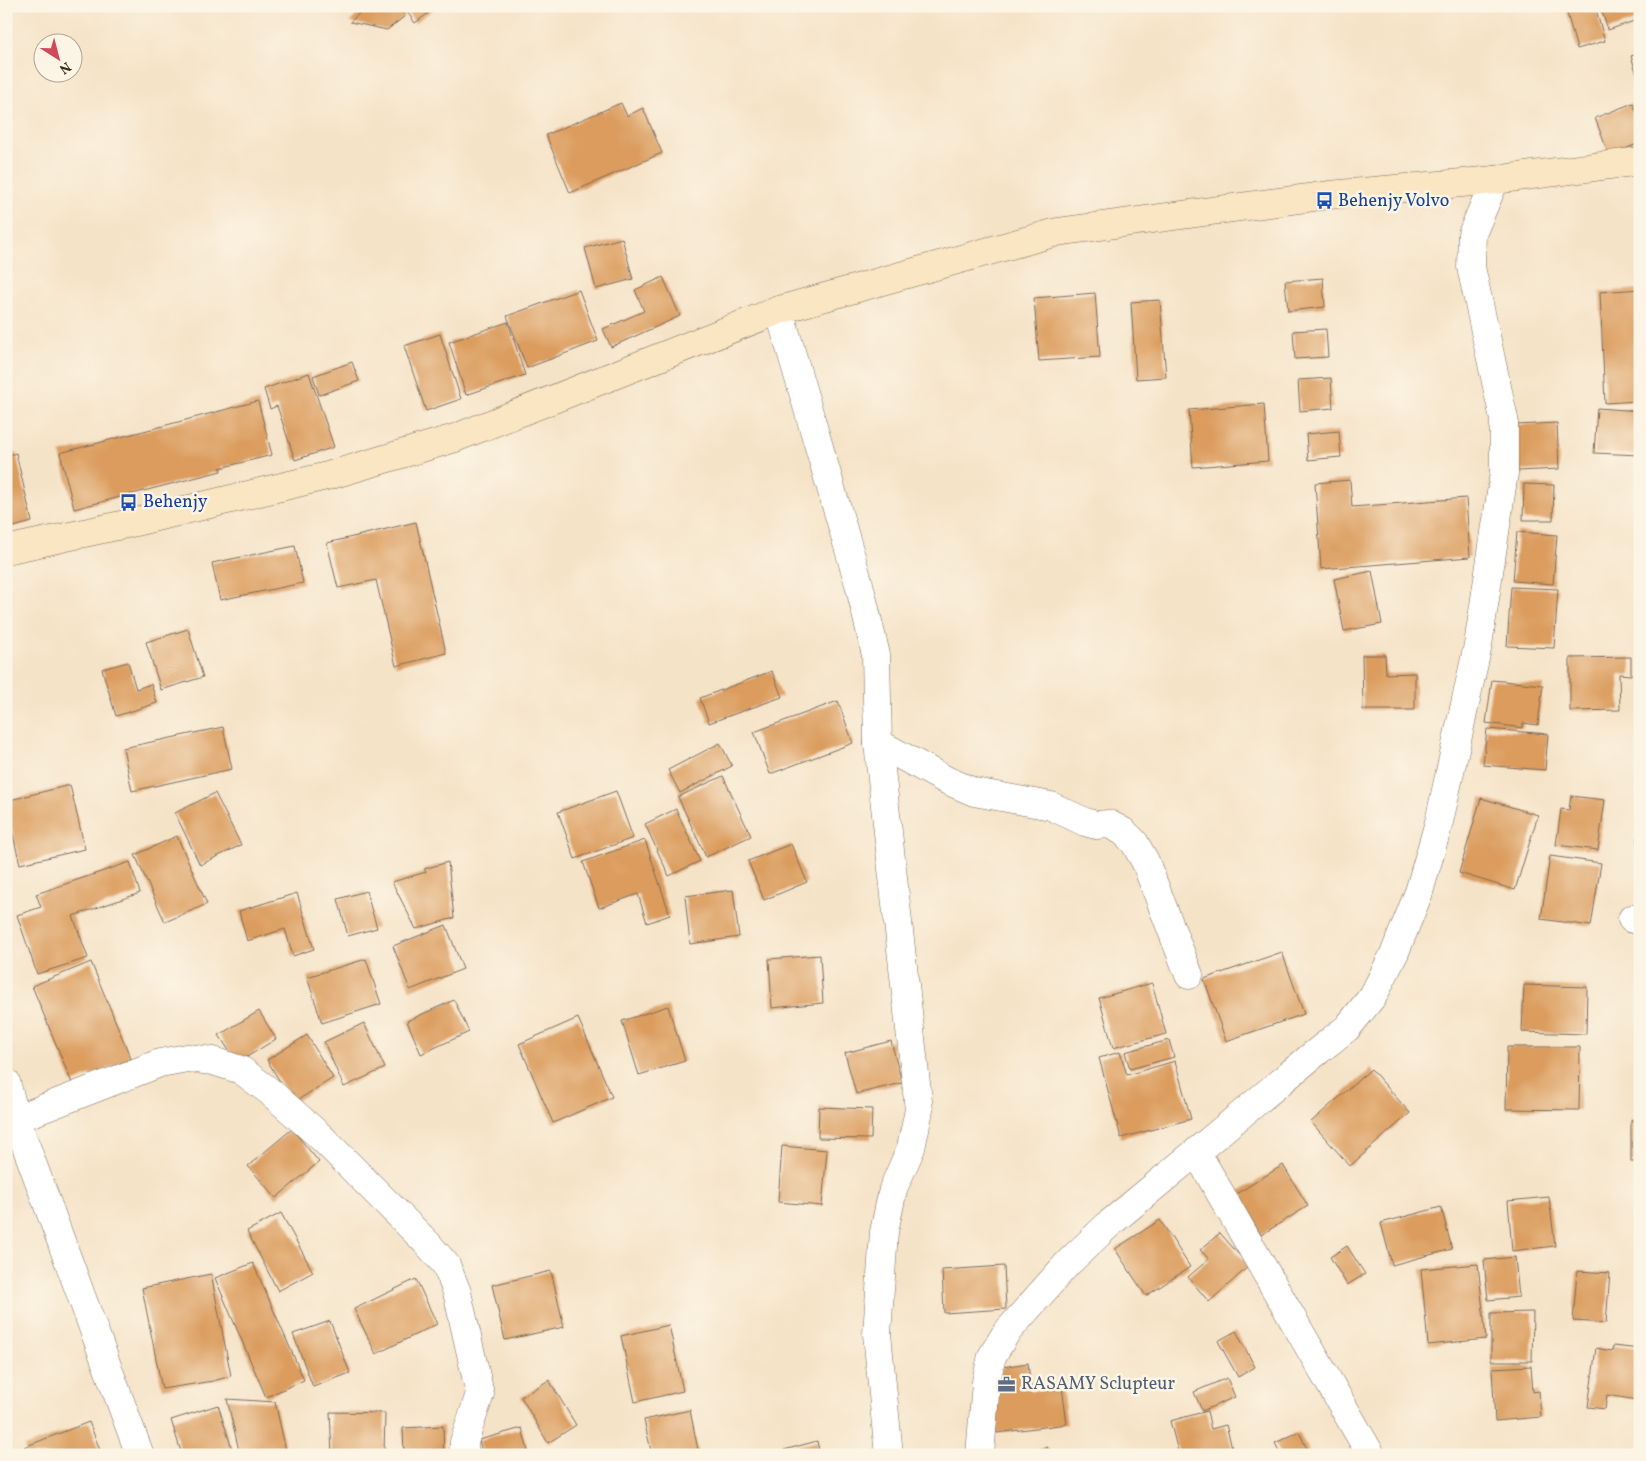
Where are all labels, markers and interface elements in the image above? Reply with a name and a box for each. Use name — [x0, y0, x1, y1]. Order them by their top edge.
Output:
north arrow — [32, 32, 82, 82]
text: N — [55, 57, 74, 78]
place label: Behenjy Volvo — [1338, 189, 1449, 214]
bus stop icon: Behenjy Volvo — [1314, 191, 1334, 211]
place label: Behenjy — [143, 490, 208, 515]
bus stop icon: Behenjy — [119, 492, 139, 512]
place label: RASAMY Sclupteur — [1021, 1372, 1175, 1397]
office icon: RASAMY Sclupteur — [997, 1374, 1017, 1394]

